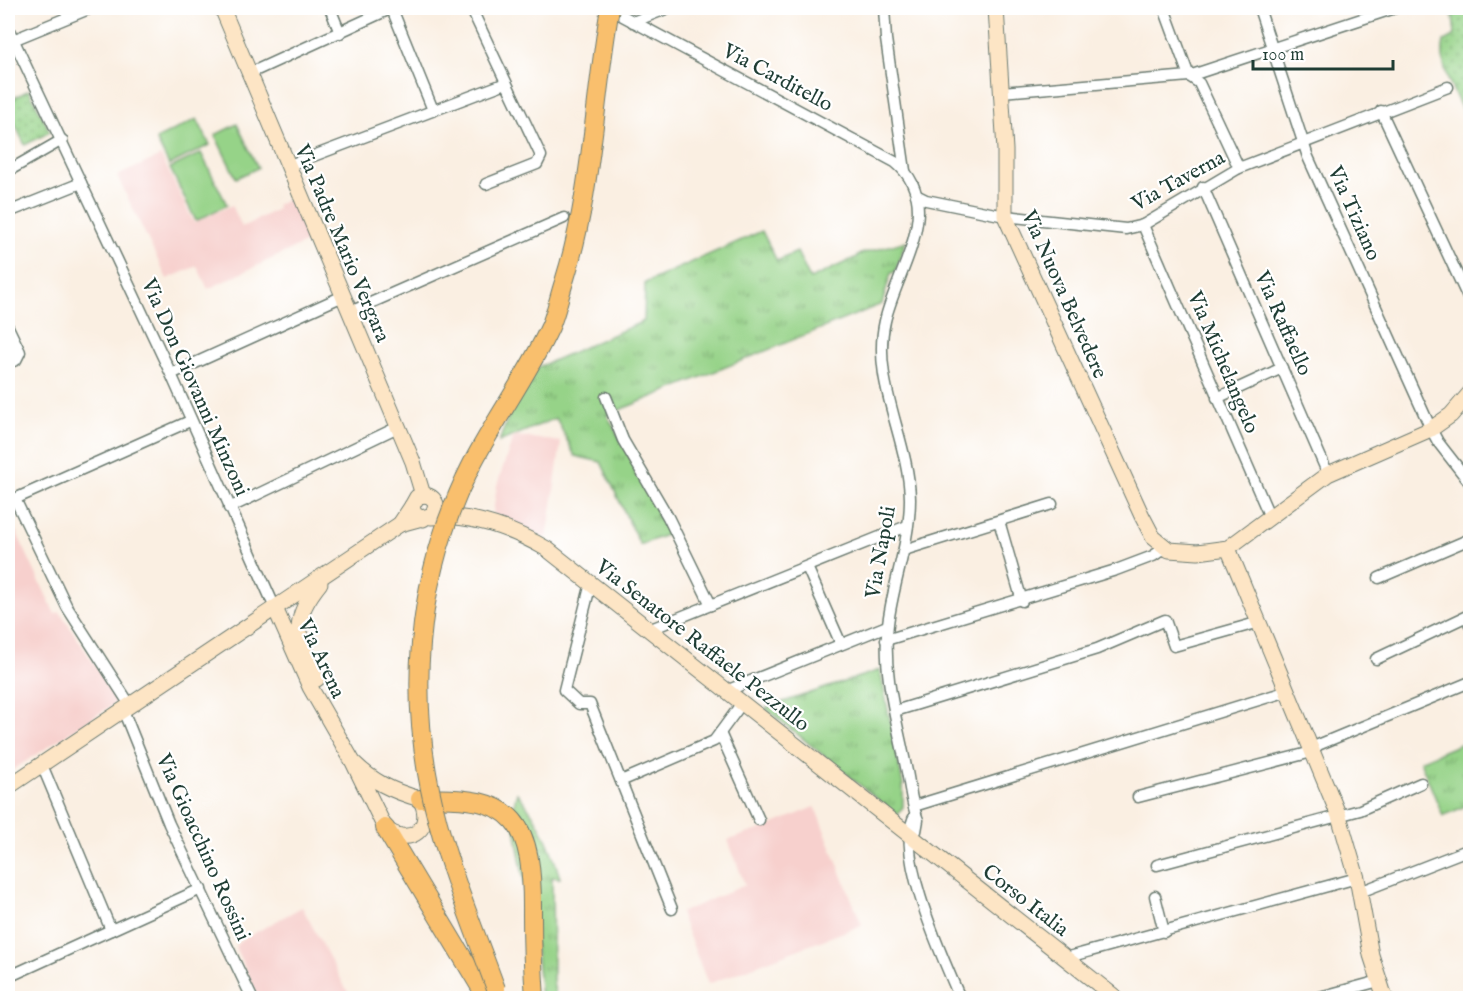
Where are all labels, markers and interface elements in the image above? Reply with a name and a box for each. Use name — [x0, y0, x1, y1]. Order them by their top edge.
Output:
scale bar — [1253, 33, 1392, 71]
street label: Via Carditello — [717, 38, 837, 119]
text: 100 m — [1262, 44, 1304, 67]
street label: Via Padre Mario Vergara — [287, 140, 396, 347]
street label: Via Taverna — [1127, 144, 1231, 218]
street label: Via Tiziano — [1320, 161, 1386, 265]
street label: Via Nuova Belvedere — [1014, 205, 1113, 383]
street label: Via Raffaello — [1247, 266, 1318, 380]
street label: Via Don Giovanni Minzoni — [134, 274, 255, 501]
street label: Via Michelangelo — [1180, 286, 1265, 438]
street label: Via Napoli — [860, 504, 903, 602]
street label: Via Senatore Raffaele Pezzullo — [589, 553, 815, 738]
street label: Via Arena — [290, 614, 351, 704]
street label: Via Gioacchino Rossini — [149, 749, 256, 945]
street label: Corso Italia — [976, 859, 1075, 944]

